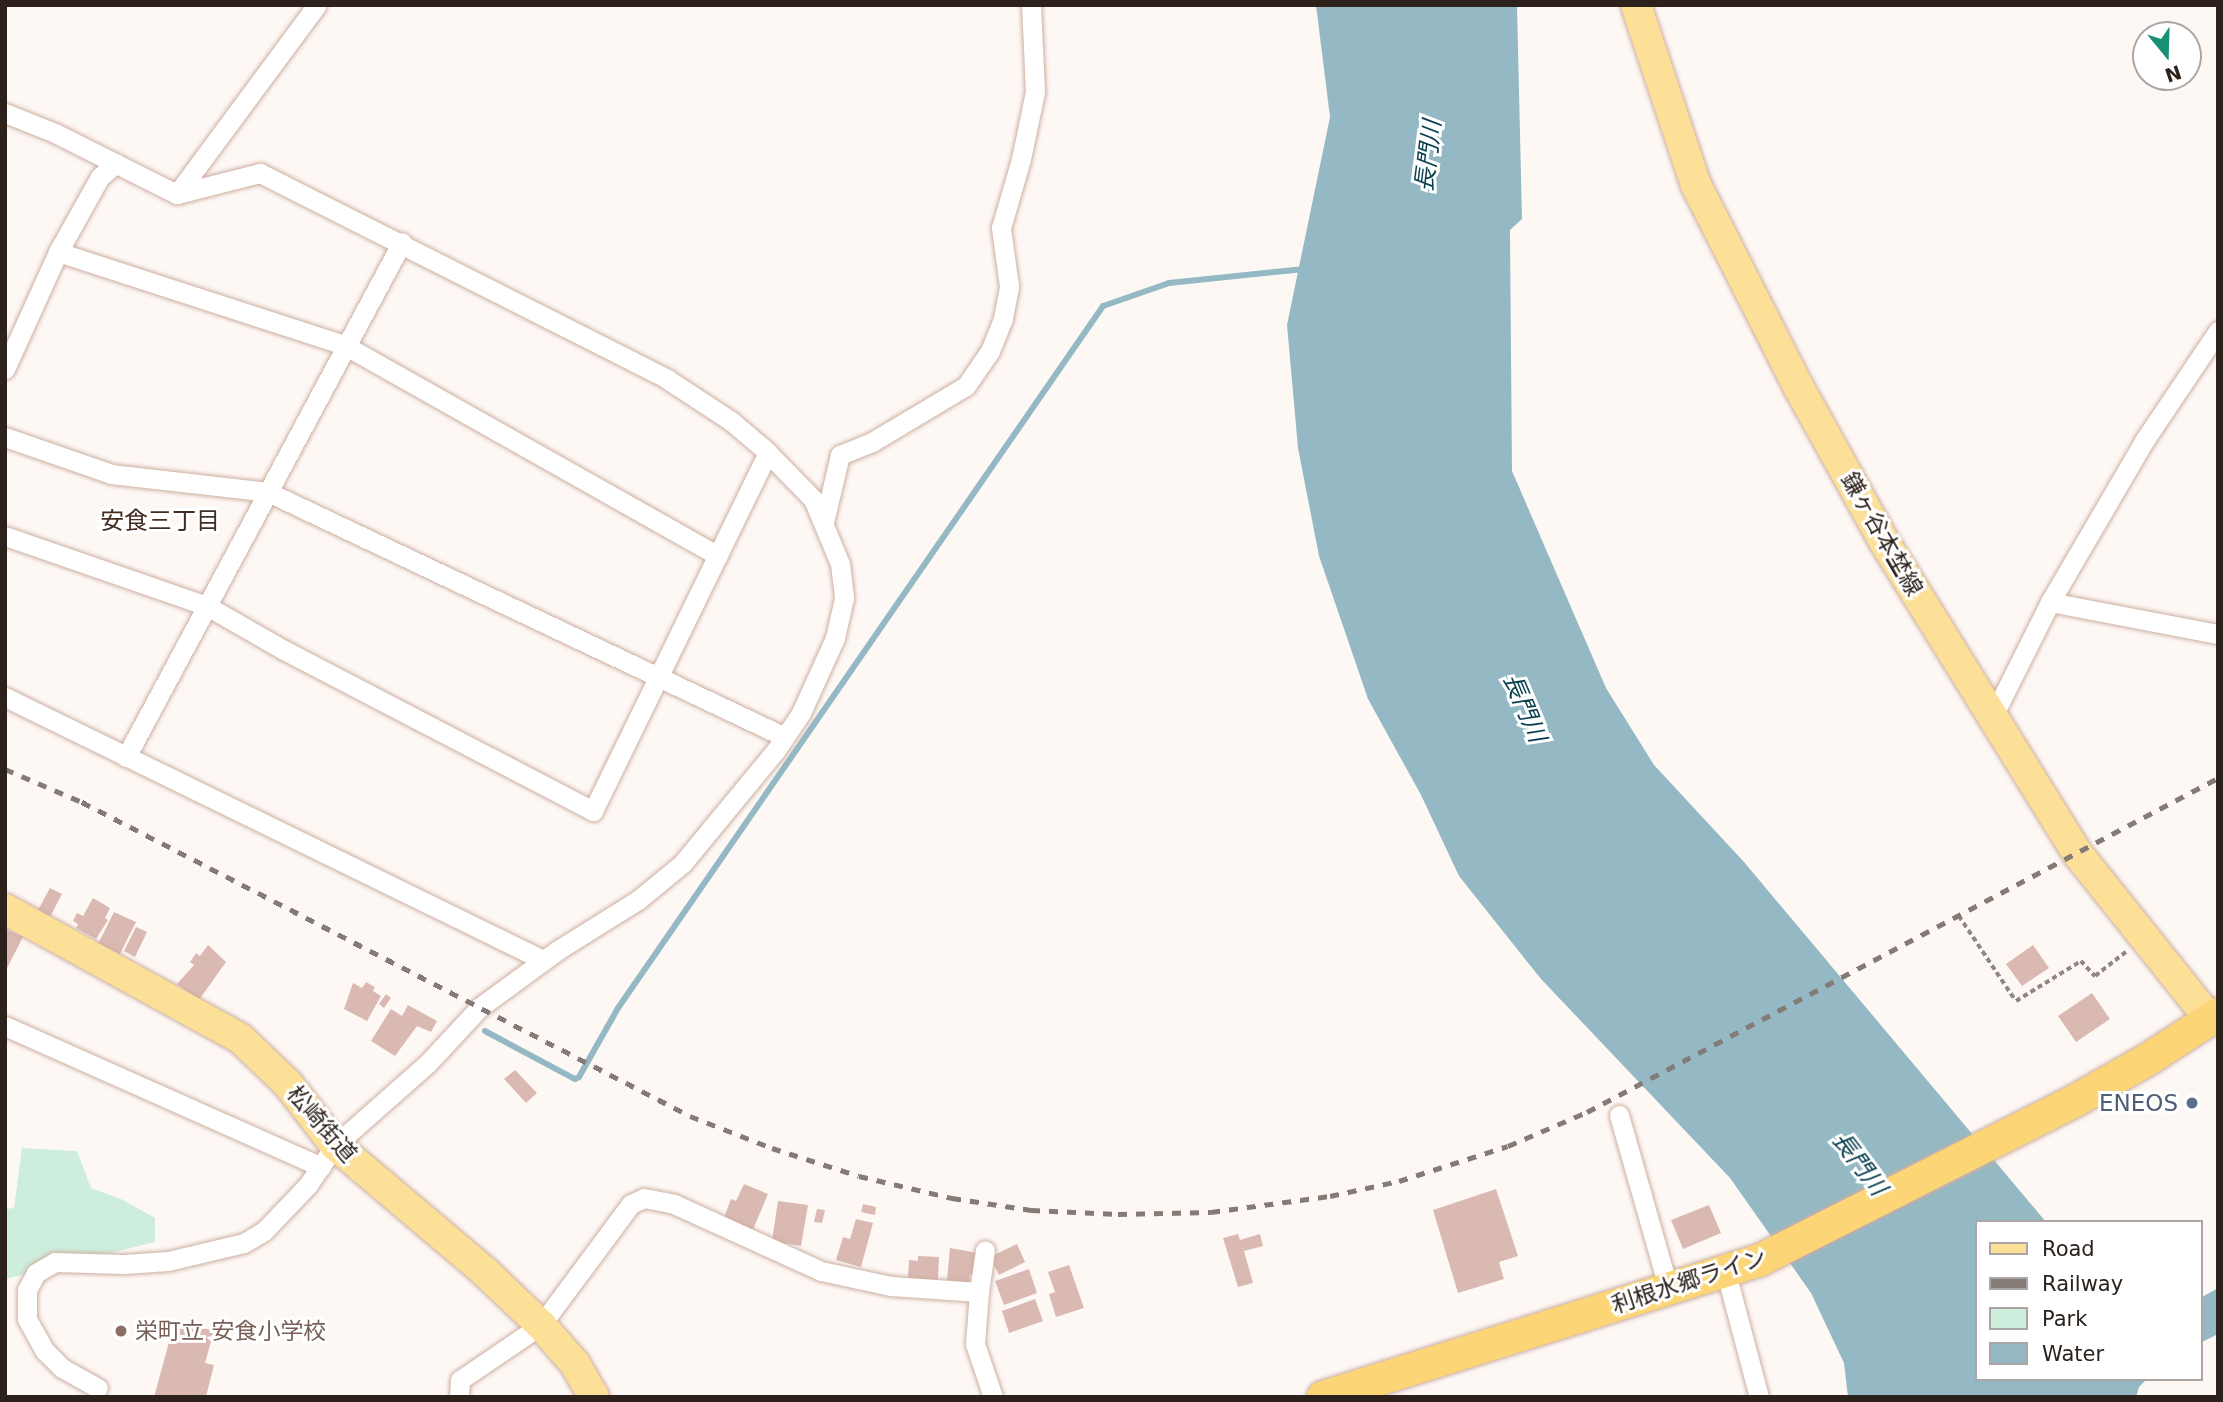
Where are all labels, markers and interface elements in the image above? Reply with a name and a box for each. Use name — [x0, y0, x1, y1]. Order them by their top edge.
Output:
north arrow — [2132, 21, 2202, 91]
text: N — [2162, 61, 2184, 87]
water label: 長門川 — [1410, 119, 1448, 193]
street label: 鎌ヶ谷本埜線 — [1836, 467, 1928, 601]
district label: 安食三丁目 — [100, 508, 220, 536]
water label: 長門川 — [1497, 669, 1551, 747]
street label: 松崎街道 — [281, 1080, 363, 1168]
place label: ENEOS — [2099, 1089, 2178, 1117]
marker: ENEOS — [2184, 1095, 2200, 1111]
water label: 長門川 — [1826, 1127, 1892, 1201]
legend — [1974, 1220, 2202, 1381]
text: Road — [2042, 1237, 2095, 1261]
street label: 利根水郷ライン — [1608, 1243, 1770, 1319]
text: Railway — [2042, 1272, 2123, 1296]
text: Park — [2042, 1307, 2087, 1331]
place label: 栄町立 安食小学校 — [135, 1317, 326, 1345]
marker: 栄町立 安食小学校 — [113, 1323, 129, 1339]
text: Water — [2042, 1342, 2104, 1366]

